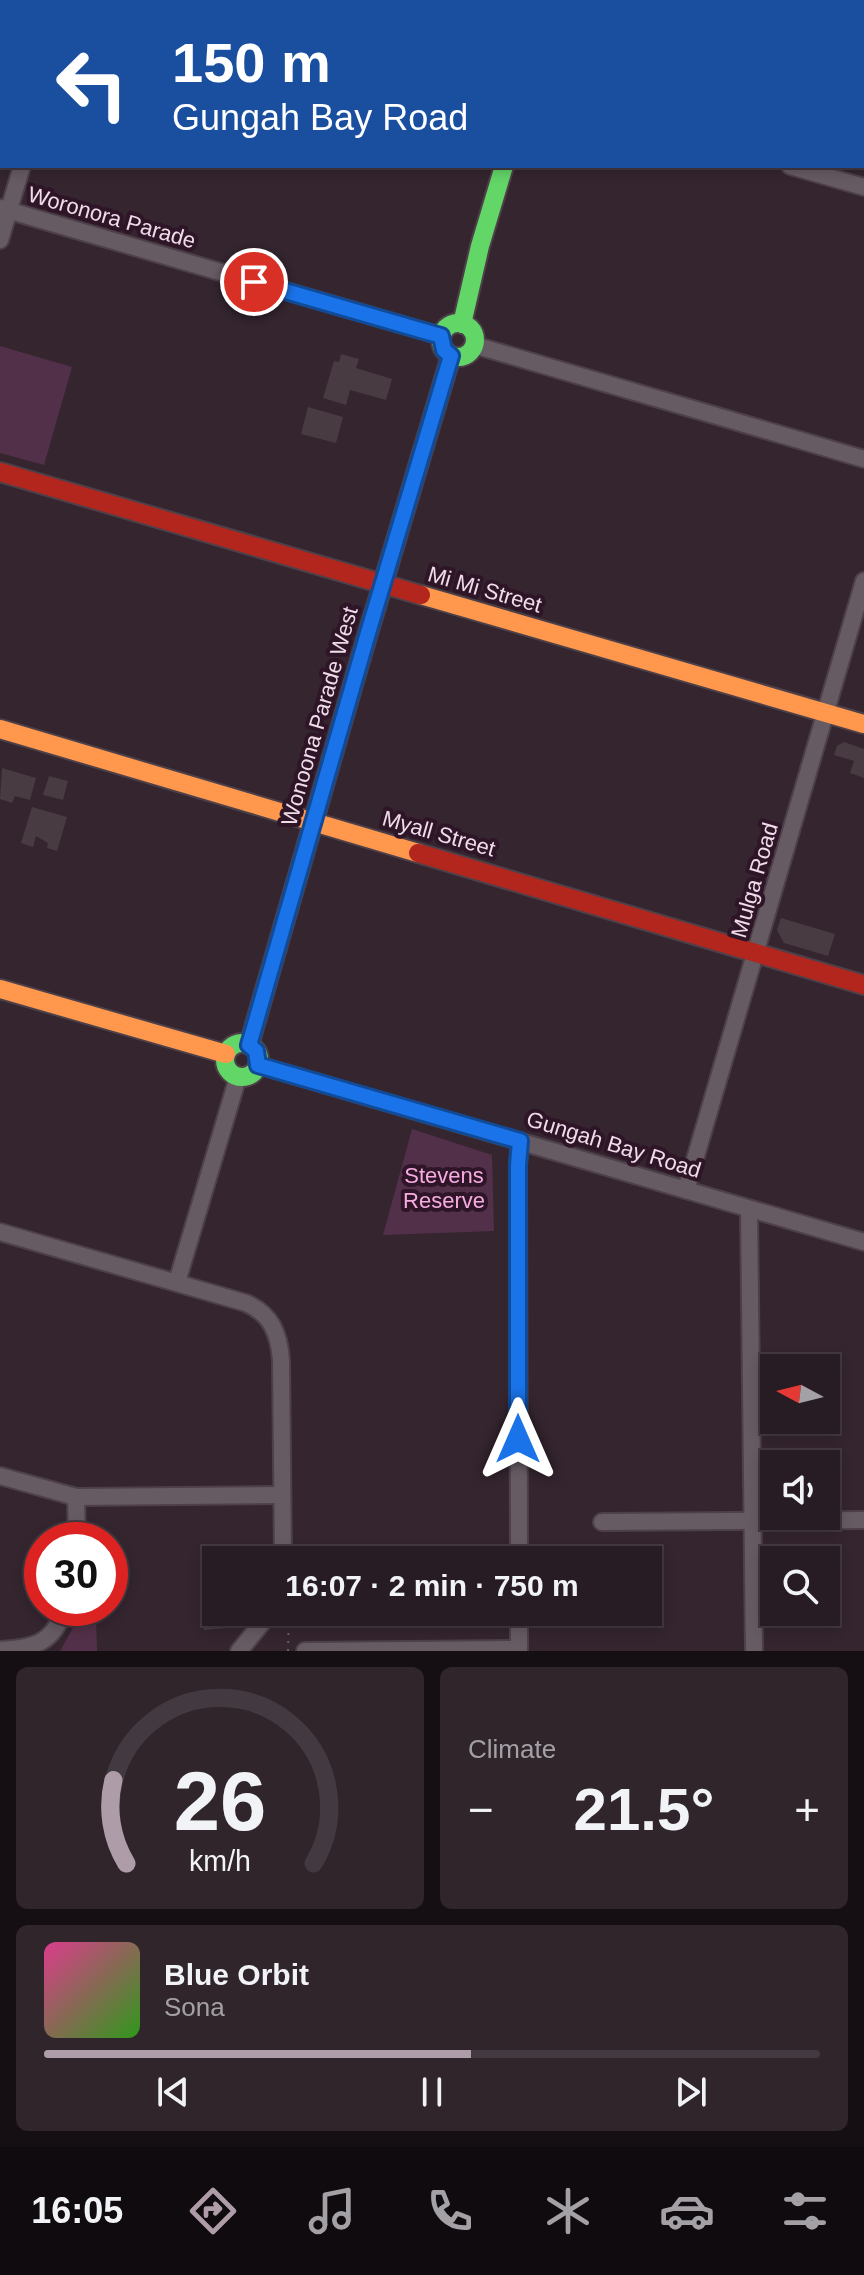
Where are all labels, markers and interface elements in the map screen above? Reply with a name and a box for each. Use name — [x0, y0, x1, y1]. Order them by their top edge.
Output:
text: 150 m — [172, 31, 331, 94]
icon: left — [40, 32, 144, 136]
text: Gungah Bay Road — [172, 97, 468, 138]
street label: Woronora Parade — [25, 182, 199, 253]
pin — [220, 248, 288, 316]
icon: arrive — [232, 260, 276, 304]
street label: Mi Mi Street — [425, 561, 545, 618]
street label: Wonoona Parade West — [276, 604, 363, 829]
street label: Myall Street — [380, 805, 498, 862]
street label: Mulga Road — [726, 820, 783, 941]
street label: Gungah Bay Road — [524, 1106, 704, 1183]
park label: Stevens Reserve — [403, 1163, 485, 1213]
north arrow — [760, 1354, 840, 1434]
map controls — [760, 1354, 840, 1626]
position arrow — [476, 1397, 560, 1481]
button: sound — [760, 1450, 840, 1530]
speed limit sign: 30 — [24, 1522, 128, 1626]
button: search — [760, 1546, 840, 1626]
text: 16:07 · 2 min · 750 m — [285, 1569, 579, 1602]
text: Climate — [468, 1734, 556, 1764]
text: 26 — [174, 1755, 266, 1848]
text: 21.5° — [574, 1776, 714, 1843]
text: − — [468, 1785, 494, 1834]
text: + — [794, 1785, 820, 1834]
text: km/h — [189, 1845, 251, 1877]
text: Blue Orbit — [164, 1958, 309, 1991]
text: Sona — [164, 1992, 225, 2022]
icon: previous — [151, 2070, 195, 2114]
icon: pause — [410, 2070, 454, 2114]
icon: next — [669, 2070, 713, 2114]
icon: directions — [185, 2183, 241, 2239]
icon: music — [304, 2183, 360, 2239]
icon: phone — [422, 2183, 478, 2239]
icon: climate — [540, 2183, 596, 2239]
icon: car — [659, 2183, 715, 2239]
icon: filters — [777, 2183, 833, 2239]
text: 16:05 — [31, 2190, 123, 2231]

